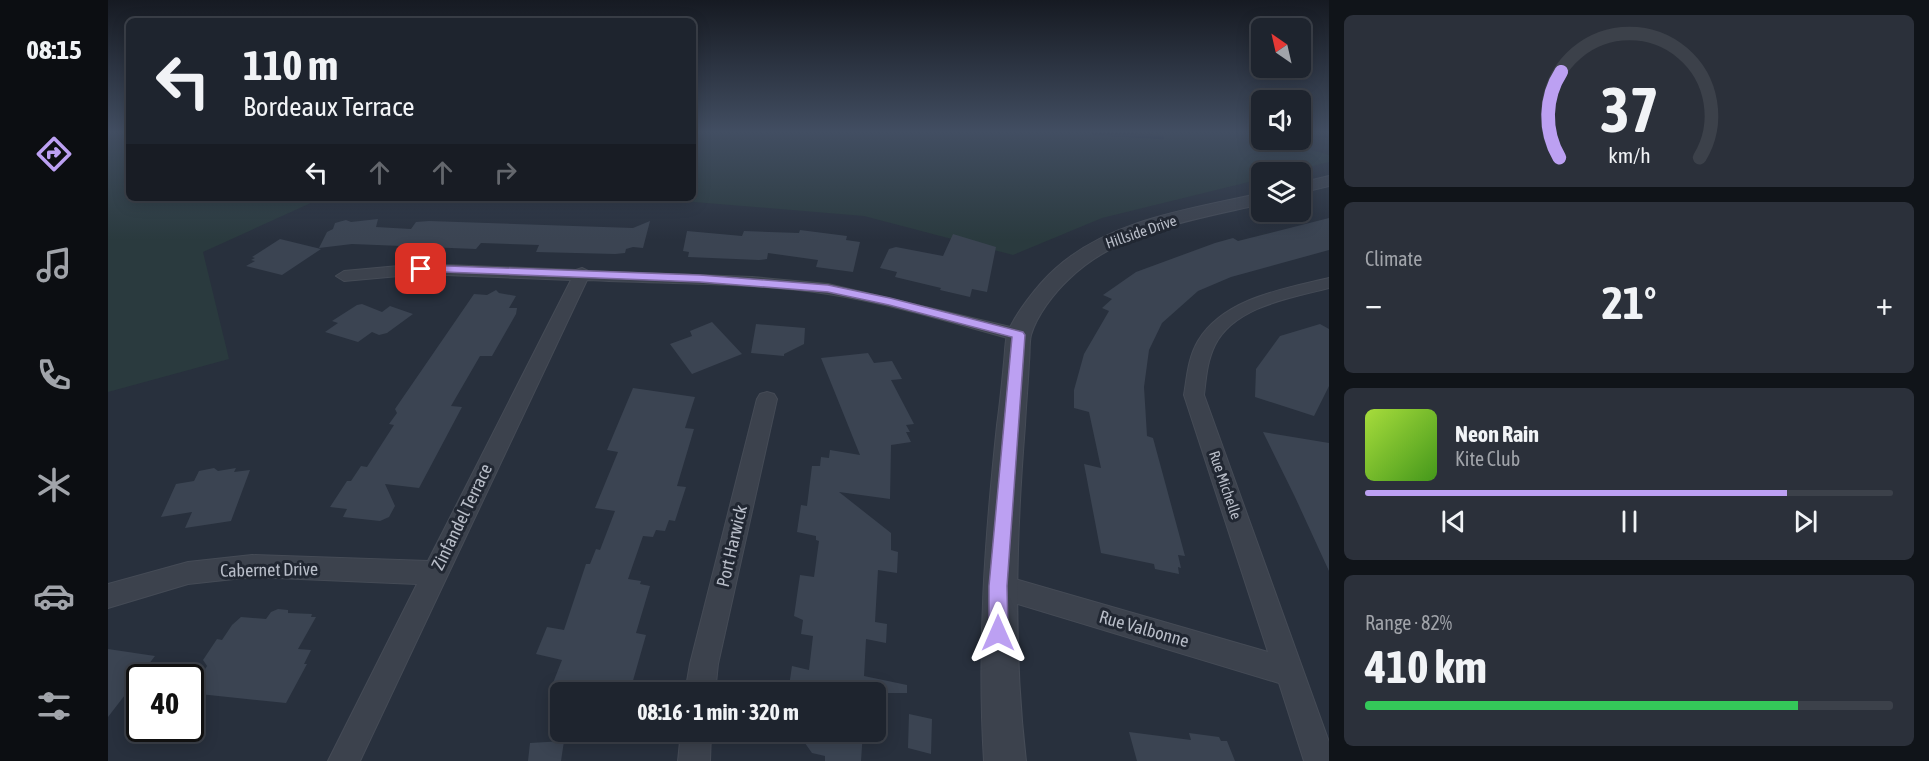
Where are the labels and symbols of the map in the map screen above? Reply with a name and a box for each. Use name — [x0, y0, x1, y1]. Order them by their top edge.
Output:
north arrow — [1251, 18, 1311, 78]
street label: Hillside Drive — [1103, 211, 1179, 252]
pin — [395, 243, 446, 294]
street label: Rue Michelle — [1206, 448, 1245, 522]
street label: Zinfandel Terrace — [427, 460, 496, 573]
street label: Port Harwick — [712, 503, 751, 589]
street label: Cabernet Drive — [220, 558, 318, 581]
position arrow — [966, 601, 1030, 665]
street label: Rue Valbonne — [1097, 606, 1191, 651]
speed limit sign: 40 — [126, 664, 204, 742]

